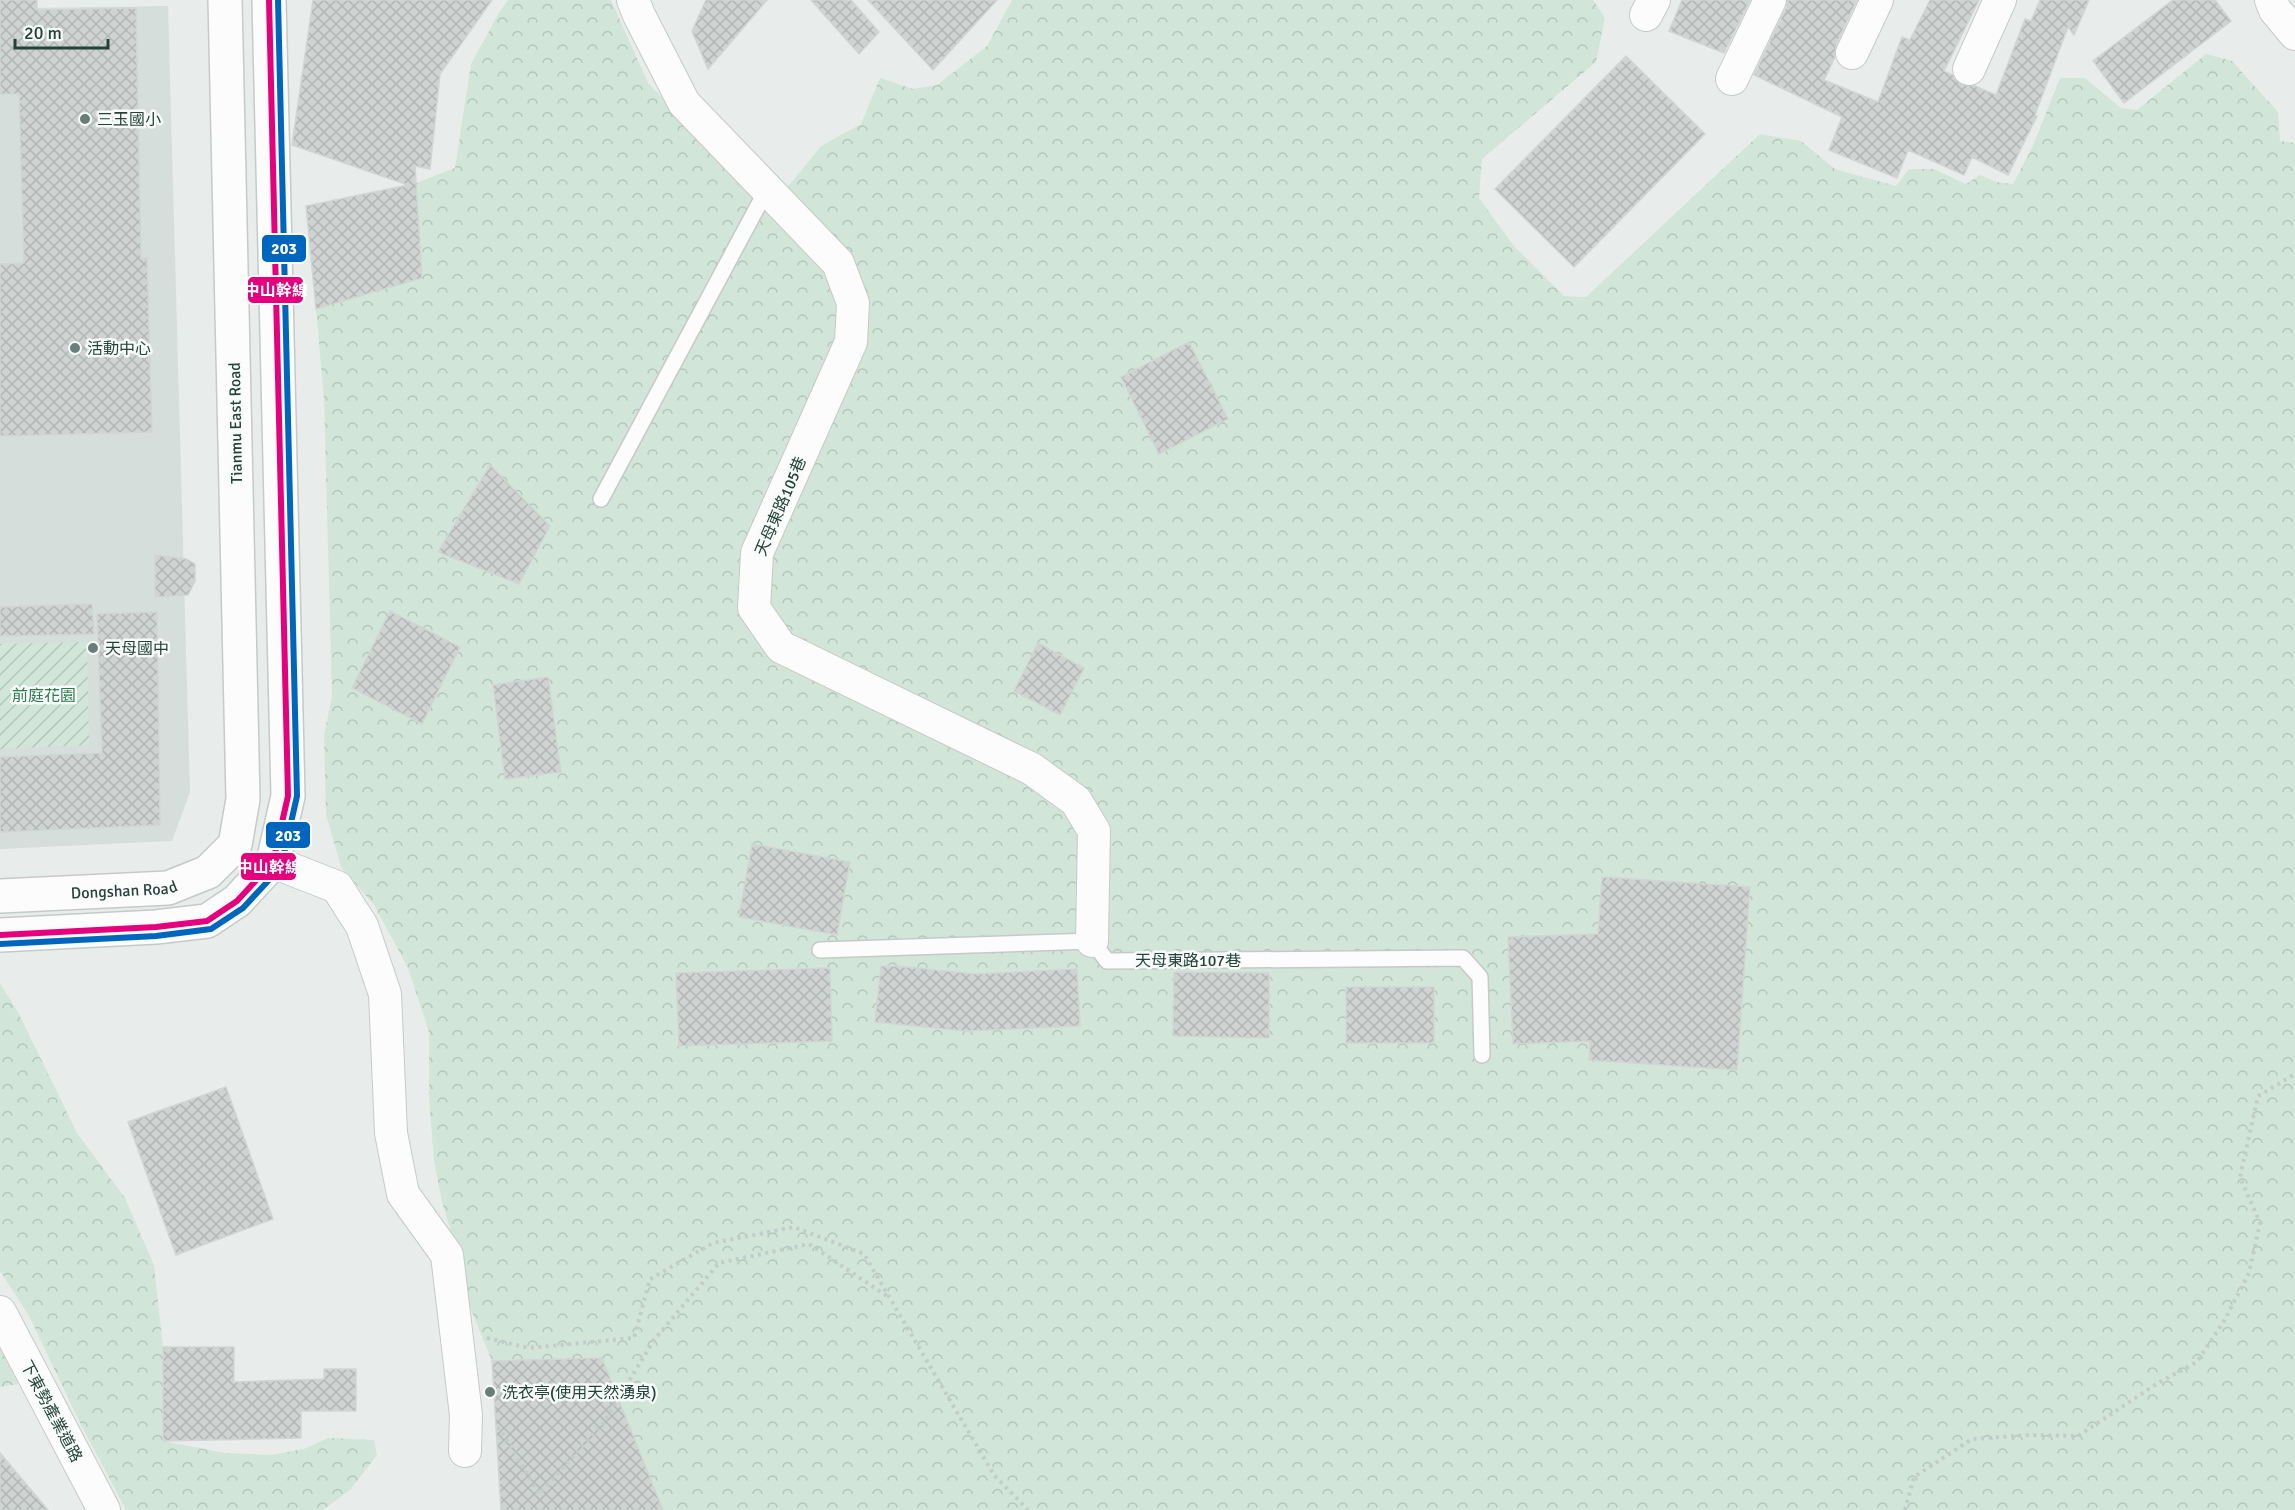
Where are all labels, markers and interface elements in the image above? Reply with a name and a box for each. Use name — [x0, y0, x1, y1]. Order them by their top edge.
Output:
scale bar — [15, 12, 108, 50]
text: 20 m — [24, 22, 62, 44]
place label: 三玉國小 — [97, 110, 161, 130]
marker: 三玉國小 — [78, 112, 92, 126]
line badge: 203 — [261, 234, 307, 263]
text: 203 — [271, 239, 297, 259]
line badge: 中山幹線 — [247, 276, 304, 304]
text: 中山幹線 — [244, 281, 308, 301]
place label: 活動中心 — [87, 339, 151, 359]
marker: 活動中心 — [68, 341, 82, 355]
street label: Tianmu East Road — [225, 362, 247, 484]
street label: 天母東路105巷 — [751, 454, 811, 559]
place label: 天母國中 — [105, 639, 169, 659]
marker: 天母國中 — [86, 641, 100, 655]
park label: 前庭花園 — [12, 686, 76, 706]
line badge: 203 — [265, 821, 311, 849]
text: 203 — [275, 826, 301, 846]
line badge: 中山幹線 — [240, 852, 297, 881]
text: 中山幹線 — [237, 858, 301, 878]
street label: Dongshan Road — [70, 876, 180, 904]
street label: 天母東路107巷 — [1135, 951, 1241, 971]
street label: 下東勢產業道路 — [16, 1357, 86, 1466]
place label: 洗衣亭(使用天然湧泉) — [502, 1383, 657, 1403]
marker: 洗衣亭(使用天然湧泉) — [483, 1385, 497, 1399]

